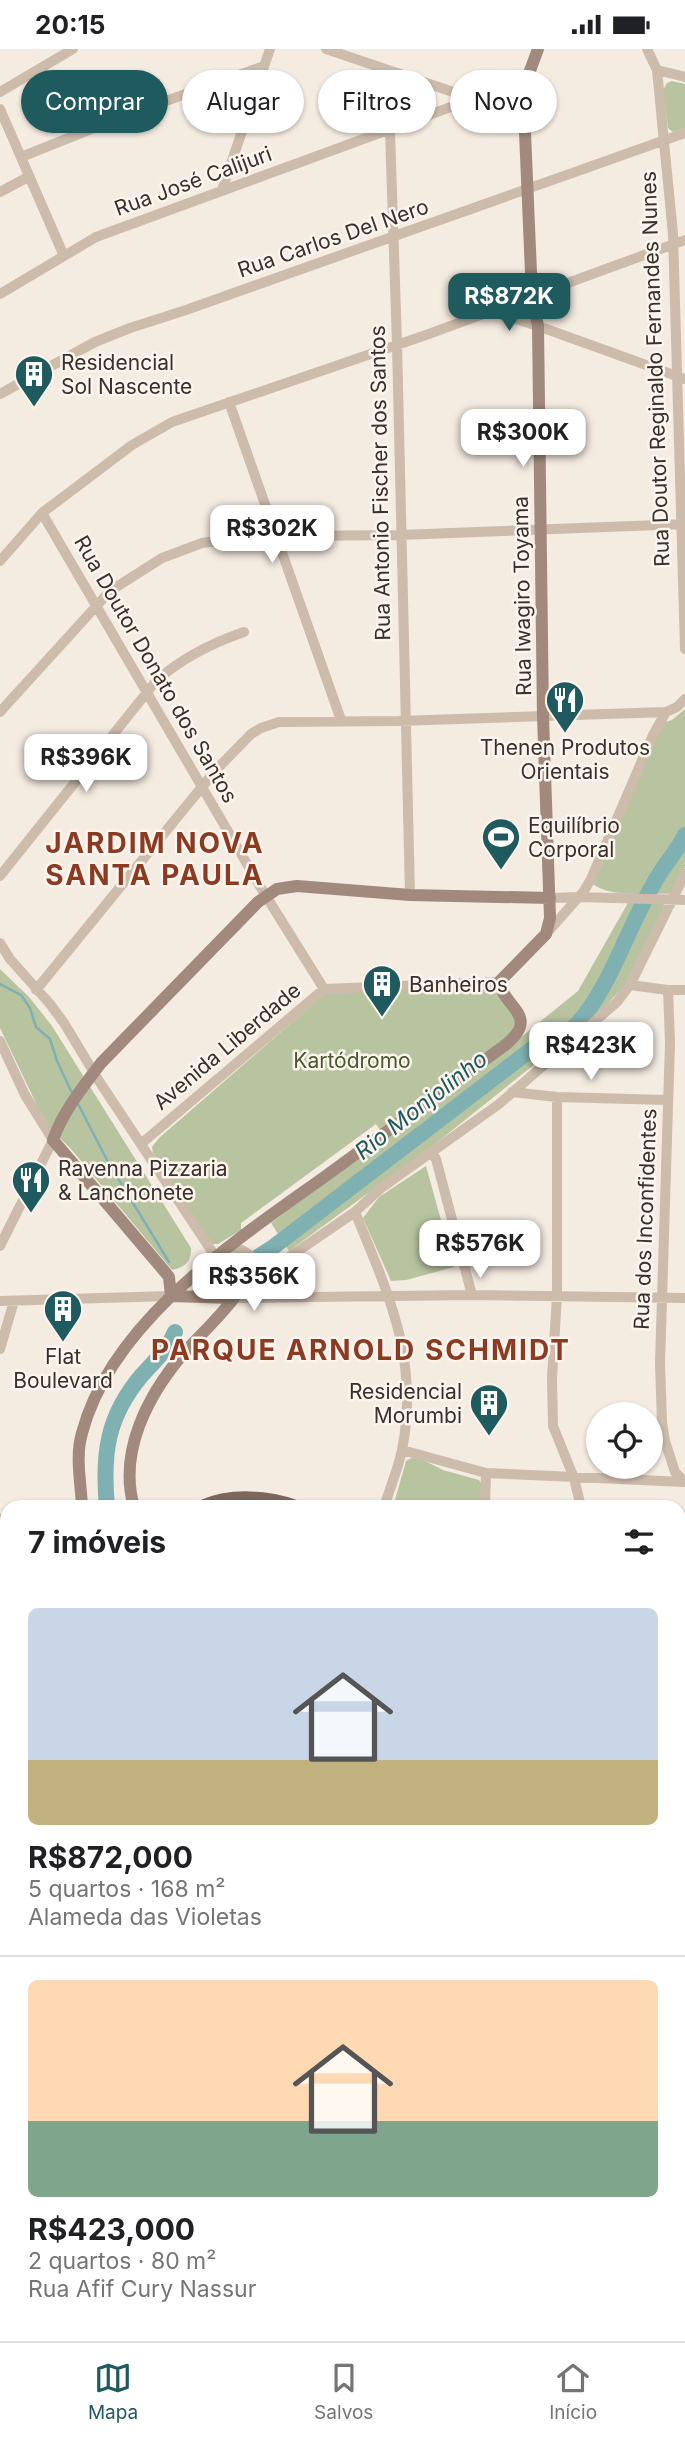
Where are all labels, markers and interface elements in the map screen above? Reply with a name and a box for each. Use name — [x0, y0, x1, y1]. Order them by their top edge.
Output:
text: 20:15 — [35, 9, 105, 40]
chip: Comprar — [21, 70, 168, 133]
chip: Alugar — [182, 70, 304, 133]
chip: Filtros — [318, 70, 436, 133]
chip: Novo — [450, 70, 557, 133]
street label: Rua José Calijuri — [111, 141, 275, 221]
street label: Rua Doutor Reginaldo Fernandes Nunes — [636, 171, 674, 567]
street label: Rua Carlos Del Nero — [234, 194, 432, 282]
pin: R$872K — [452, 273, 566, 333]
text: R$872K — [464, 282, 554, 310]
street label: Rua Antonio Fischer dos Santos — [365, 325, 395, 641]
place label: Residencial Sol Nascente — [61, 350, 192, 399]
building icon: Residencial Sol Nascente — [13, 353, 55, 408]
pin: R$300K — [466, 409, 580, 469]
text: R$300K — [477, 418, 569, 446]
street label: Rua Iwagiro Toyama — [508, 496, 536, 696]
pin: R$302K — [215, 505, 329, 565]
text: R$302K — [226, 514, 318, 542]
street label: Rua Doutor Donato dos Santos — [69, 531, 243, 807]
restaurant icon: Thenen Produtos Orientais — [544, 679, 586, 734]
pin: R$396K — [29, 735, 143, 794]
place label: Thenen Produtos Orientais — [480, 735, 650, 784]
text: R$396K — [40, 743, 132, 771]
place label: Equilíbrio Corporal — [528, 813, 620, 862]
sports icon: Equilíbrio Corporal — [480, 816, 522, 871]
district label: JARDIM NOVA SANTA PAULA — [45, 826, 265, 892]
building icon: Banheiros — [361, 963, 403, 1018]
place label: Banheiros — [409, 972, 508, 997]
street label: Avenida Liberdade — [148, 977, 306, 1115]
pin: R$423K — [534, 1023, 648, 1082]
text: R$423K — [545, 1031, 637, 1059]
water label: Rio Monjolinho — [349, 1045, 493, 1165]
park label: Kartódromo — [293, 1048, 411, 1073]
street label: Rua dos Inconfidentes — [629, 1108, 661, 1330]
place label: Ravenna Pizzaria & Lanchonete — [58, 1156, 228, 1205]
restaurant icon: Ravenna Pizzaria & Lanchonete — [10, 1159, 52, 1214]
pin: R$576K — [423, 1221, 537, 1280]
text: R$576K — [435, 1229, 525, 1257]
pin: R$356K — [197, 1253, 311, 1313]
text: R$356K — [208, 1262, 300, 1290]
building icon: Flat Boulevard — [42, 1288, 84, 1343]
district label: PARQUE ARNOLD SCHMIDT — [151, 1333, 571, 1367]
place label: Flat Boulevard — [13, 1344, 113, 1393]
place label: Residencial Morumbi — [349, 1379, 462, 1428]
building icon: Residencial Morumbi — [468, 1382, 510, 1437]
map controls — [586, 1402, 663, 1479]
button: locate — [586, 1402, 663, 1479]
icon: filters — [620, 1523, 658, 1561]
text: 7 imóveis — [28, 1524, 166, 1560]
icon: home — [280, 1654, 406, 1780]
text: R$872,000 — [28, 1839, 193, 1875]
text: 5 quartos · 168 m² — [28, 1875, 226, 1903]
text: Alameda das Violetas — [28, 1903, 262, 1931]
icon: home — [280, 2026, 406, 2152]
text: R$423,000 — [28, 2211, 195, 2247]
text: 2 quartos · 80 m² — [28, 2247, 216, 2275]
text: Rua Afif Cury Nassur — [28, 2275, 256, 2303]
tab: Mapa — [88, 2359, 138, 2424]
tab: Salvos — [314, 2359, 373, 2424]
tab: Início — [549, 2359, 597, 2424]

